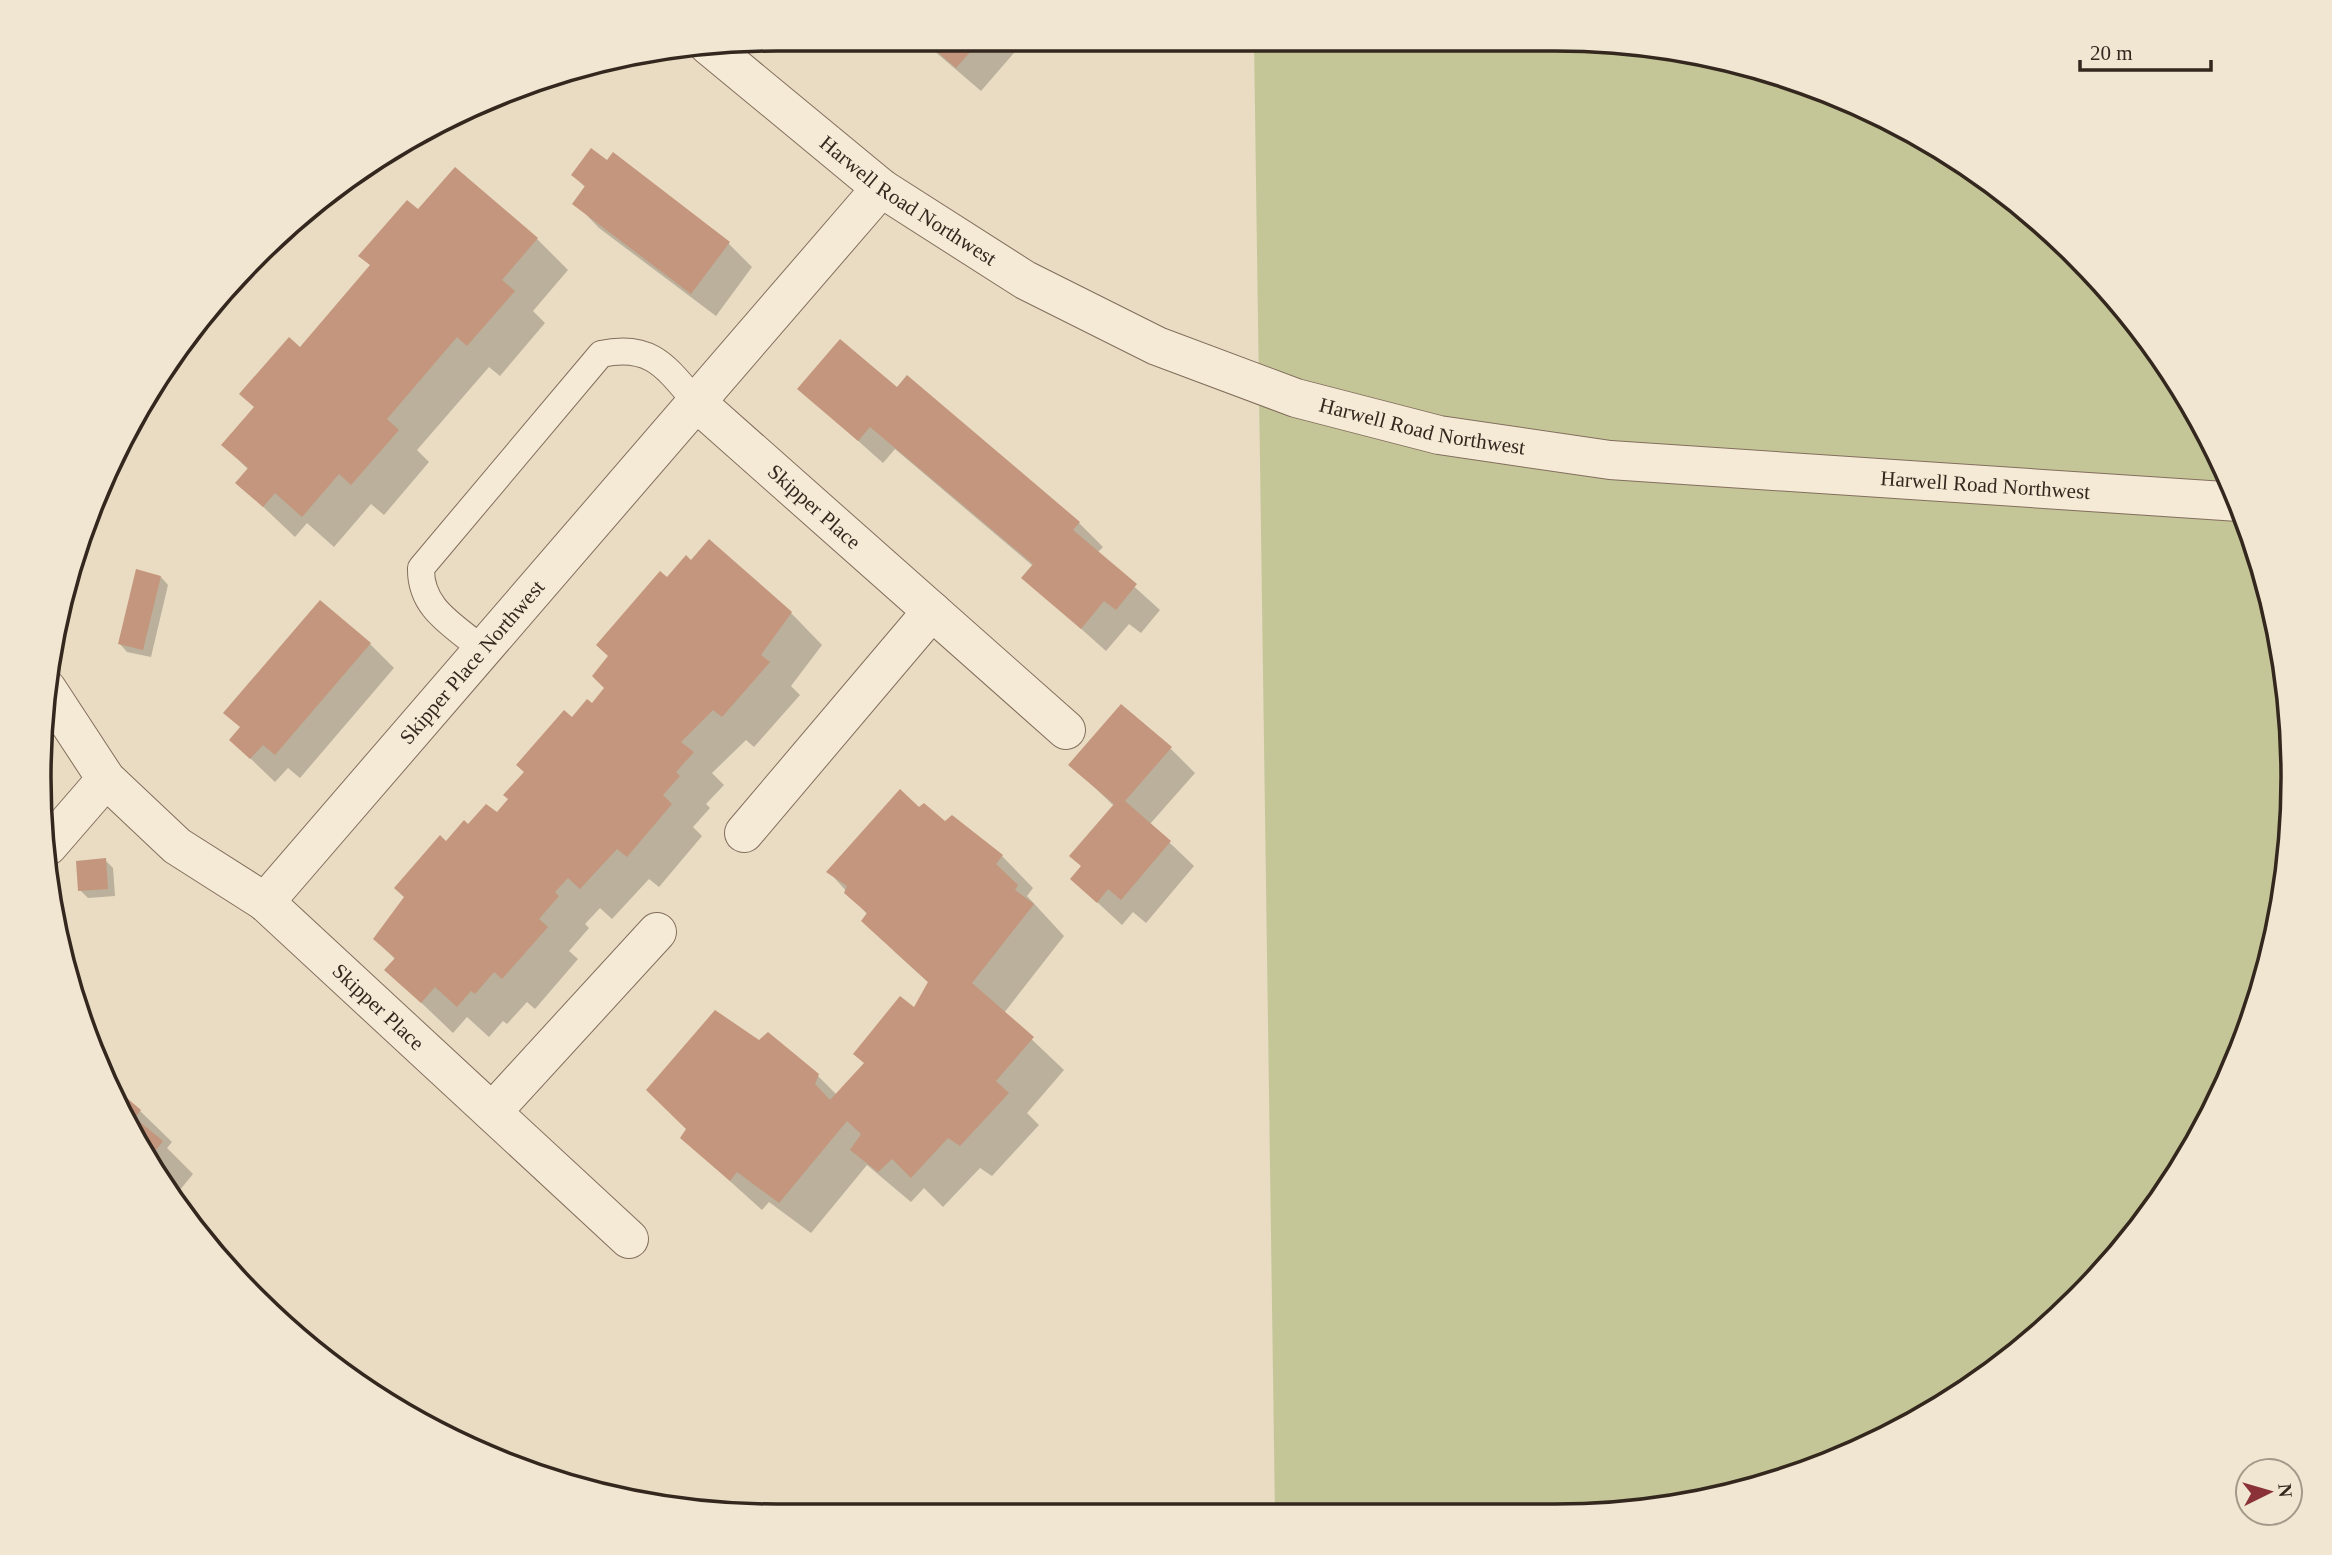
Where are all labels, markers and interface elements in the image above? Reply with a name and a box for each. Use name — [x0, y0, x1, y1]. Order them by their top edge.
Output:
scale bar — [2080, 28, 2211, 72]
text: 20 m — [2090, 41, 2133, 65]
street label: Harwell Road Northwest — [815, 131, 1001, 271]
street label: Harwell Road Northwest — [1317, 393, 1527, 459]
street label: Skipper Place — [763, 459, 866, 554]
street label: Harwell Road Northwest — [1880, 466, 2091, 504]
street label: Skipper Place Northwest — [395, 575, 550, 749]
street label: Skipper Place — [328, 959, 429, 1055]
north arrow — [2234, 1457, 2304, 1527]
text: N — [2274, 1483, 2297, 1499]

